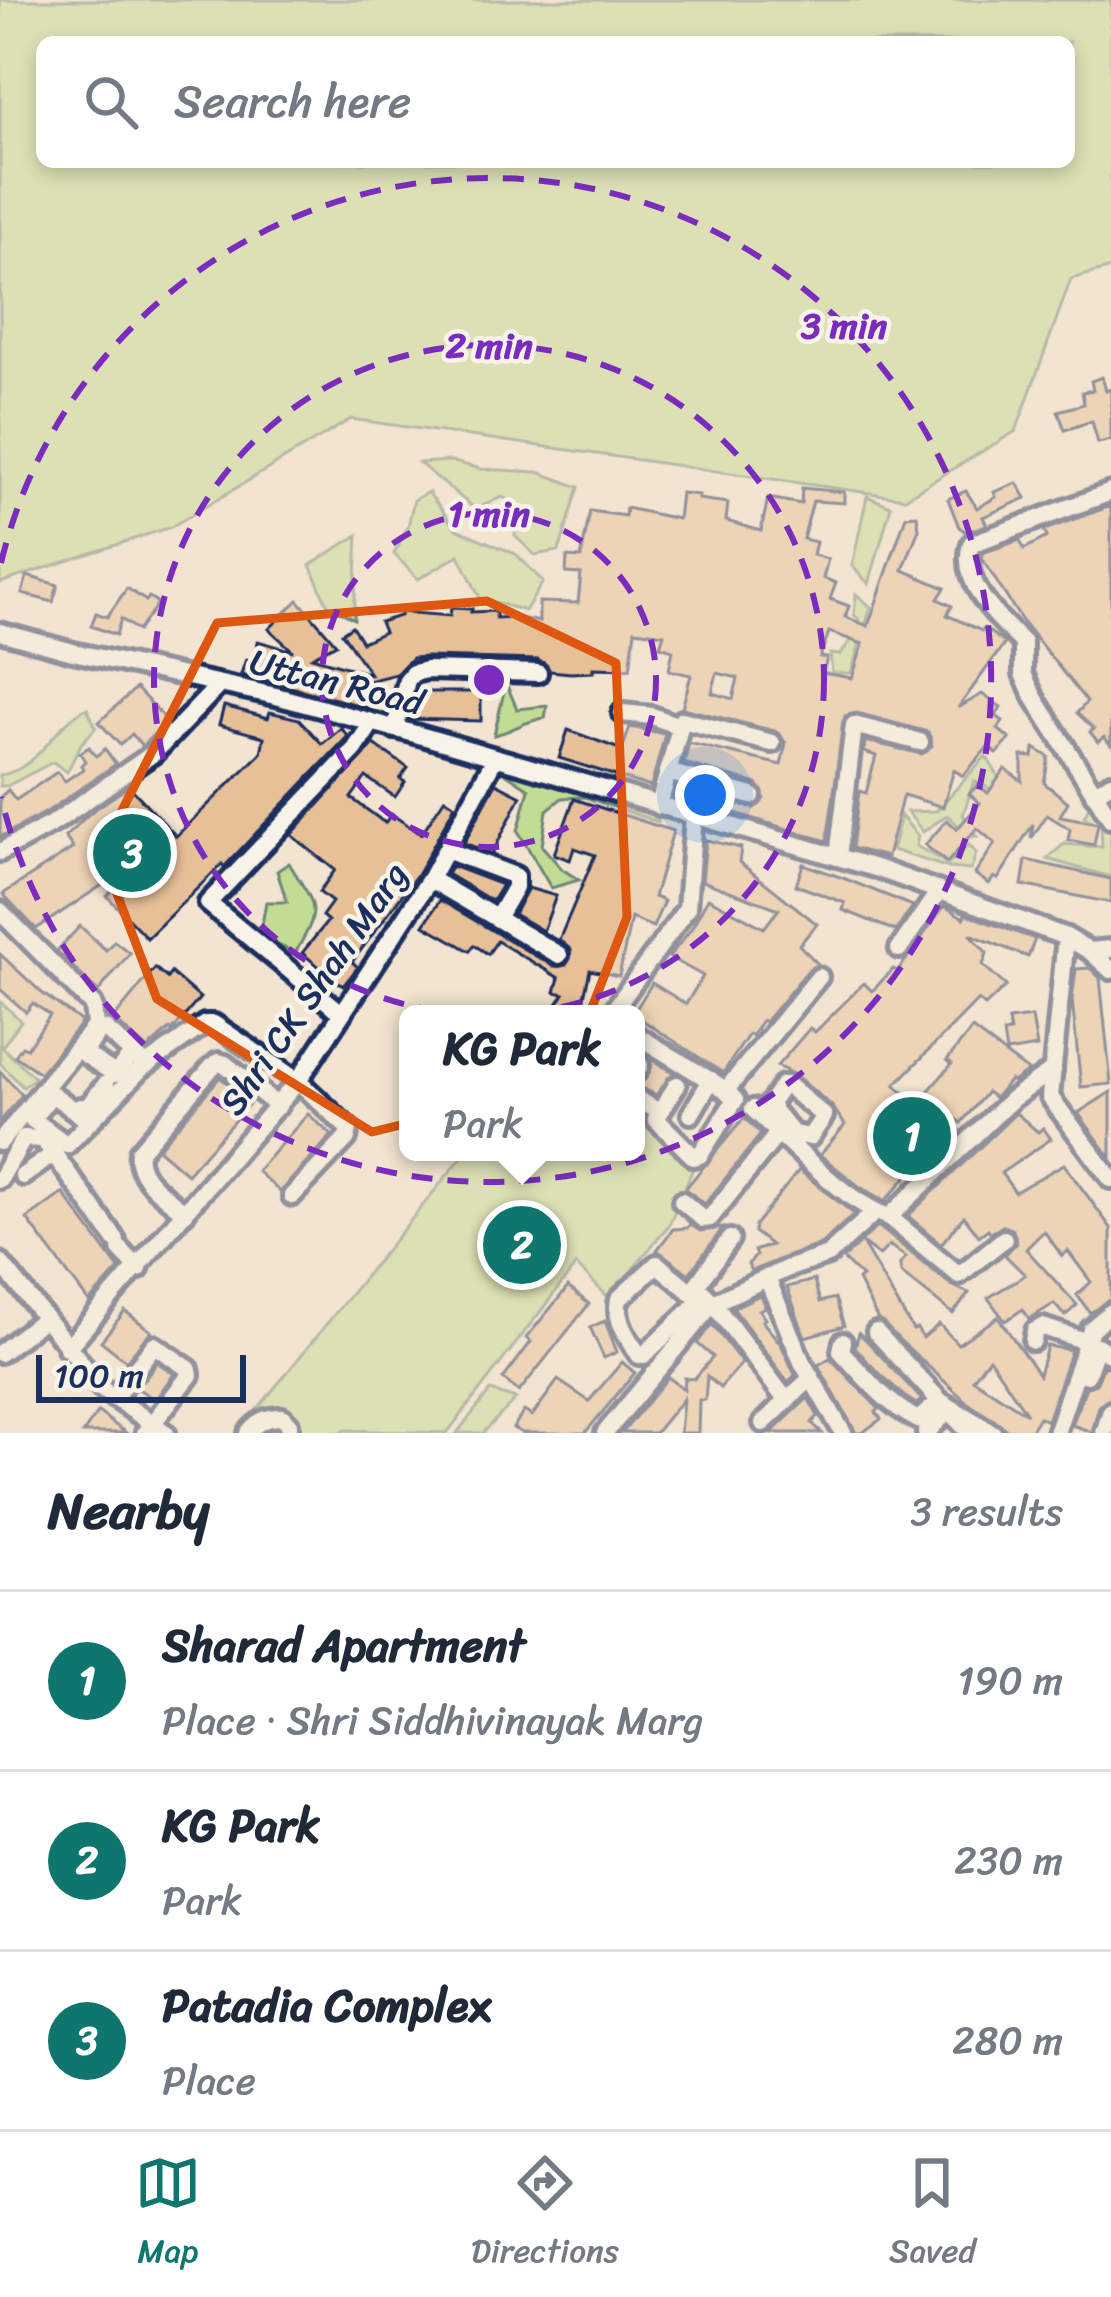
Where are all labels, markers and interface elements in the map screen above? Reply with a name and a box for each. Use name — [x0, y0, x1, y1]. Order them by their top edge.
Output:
search box — [36, 36, 1075, 168]
text: Search here — [174, 62, 411, 142]
icon: search — [78, 69, 144, 135]
text: 3 min — [800, 294, 888, 358]
text: 2 min — [445, 314, 533, 378]
text: 1 min — [448, 482, 530, 546]
street label: Uttan Road — [243, 629, 433, 735]
centre of rings — [468, 659, 510, 701]
your location — [675, 765, 735, 825]
pin: 3 — [93, 808, 171, 898]
street label: Shri CK Shah Marg — [202, 848, 426, 1129]
popup — [399, 1005, 645, 1161]
text: KG Park — [443, 1009, 601, 1089]
text: Park — [443, 1089, 523, 1158]
pin: 1 — [873, 1091, 951, 1181]
pin: 2 — [483, 1200, 561, 1290]
text: 100 m — [54, 1347, 144, 1405]
scale bar — [36, 1349, 246, 1402]
text: Nearby — [48, 1466, 209, 1556]
text: 3 results — [910, 1477, 1063, 1546]
text: Sharad Apartment — [162, 1606, 525, 1686]
text: 1 — [79, 1646, 95, 1715]
text: 190 m — [958, 1646, 1063, 1715]
text: Place · Shri Siddhivinayak Marg — [162, 1686, 703, 1755]
text: KG Park — [162, 1786, 320, 1866]
text: 2 — [76, 1826, 98, 1895]
text: 230 m — [954, 1826, 1063, 1895]
text: Park — [162, 1866, 242, 1935]
text: Patadia Complex — [162, 1966, 491, 2046]
text: 3 — [76, 2006, 98, 2075]
text: 280 m — [952, 2006, 1063, 2075]
text: Place — [162, 2046, 256, 2115]
tab: Map — [135, 2150, 201, 2280]
tab: Directions — [471, 2150, 619, 2280]
tab: Saved — [889, 2150, 976, 2280]

